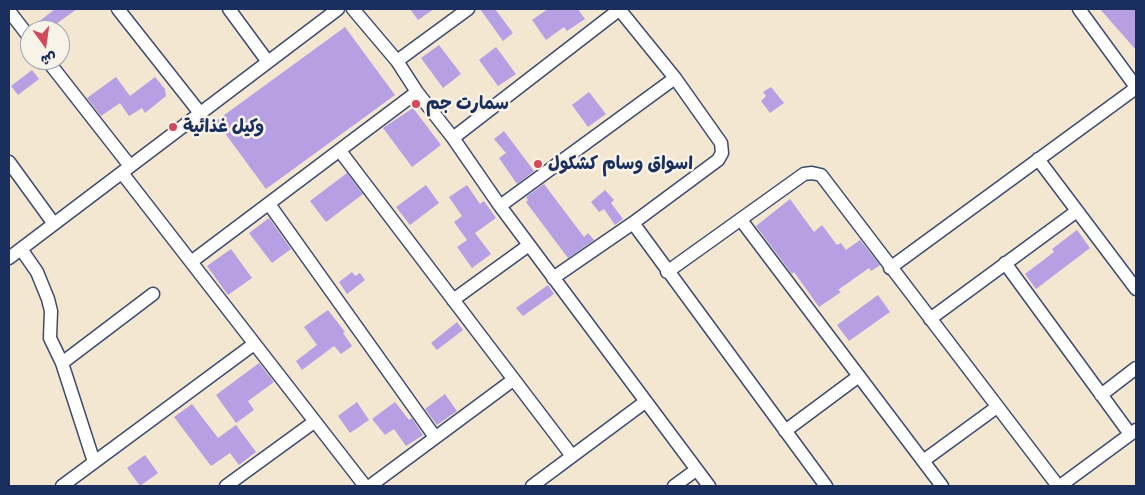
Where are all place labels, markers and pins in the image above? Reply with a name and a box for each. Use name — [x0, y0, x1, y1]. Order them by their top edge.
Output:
place label: سمارت جم — [426, 93, 509, 115]
marker: سمارت جم — [410, 98, 422, 110]
place label: وكيل غذائية — [183, 116, 264, 138]
marker: وكيل غذائية — [167, 121, 179, 133]
place label: اسواق وسام كشكول — [548, 153, 693, 175]
marker: اسواق وسام كشكول — [532, 158, 544, 170]

